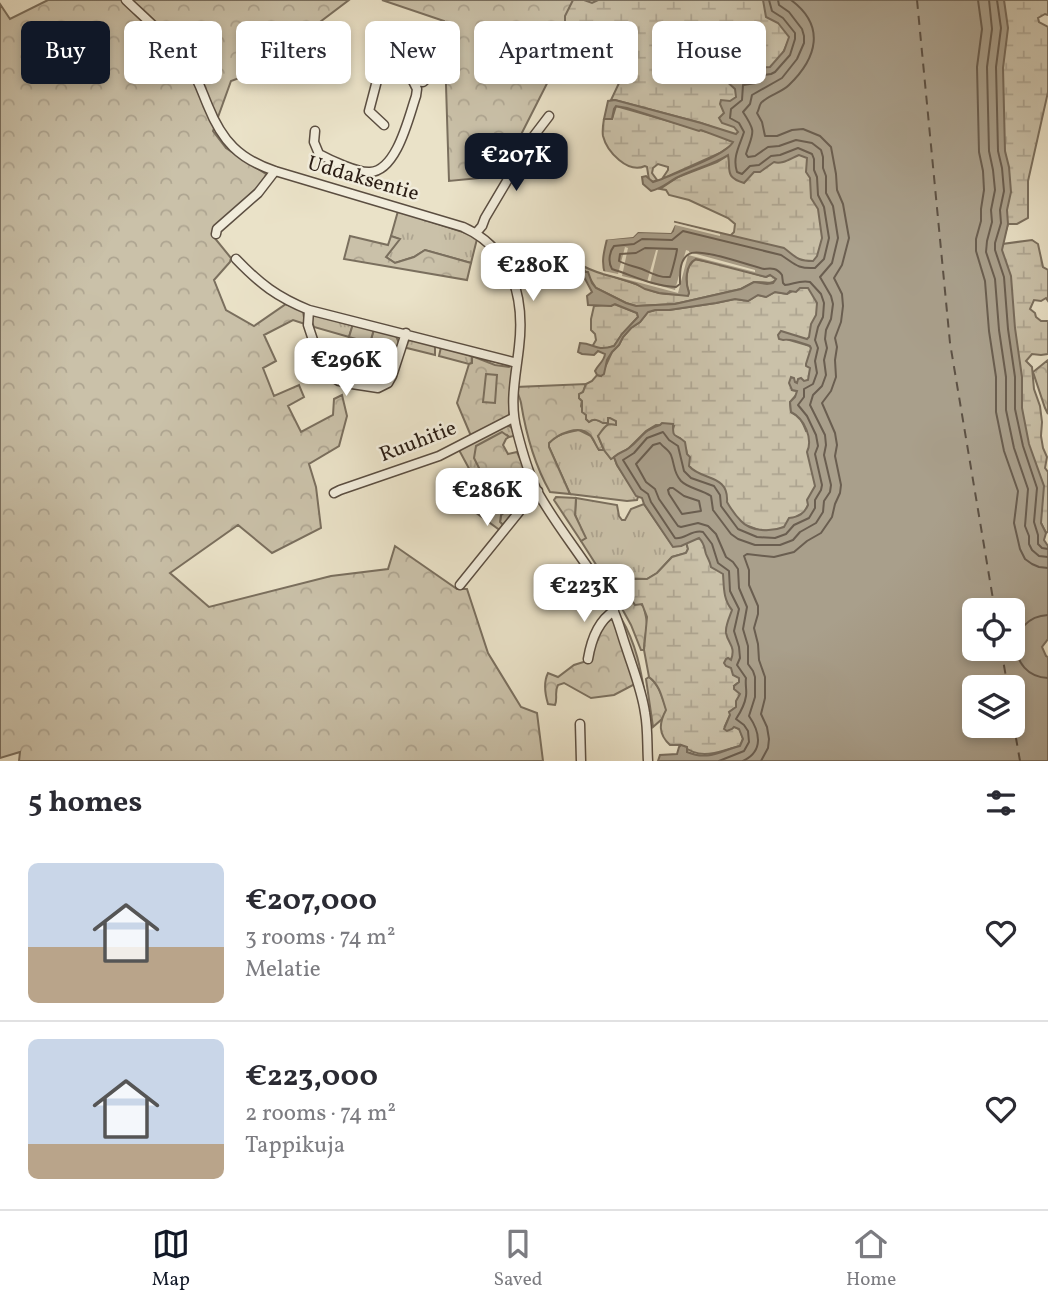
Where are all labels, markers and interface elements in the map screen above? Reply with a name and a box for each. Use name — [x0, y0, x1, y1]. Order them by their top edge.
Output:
chip: Buy — [21, 21, 110, 84]
chip: Rent — [124, 21, 222, 84]
chip: Filters — [236, 21, 351, 84]
chip: New — [365, 21, 460, 84]
chip: Apartment — [474, 21, 638, 84]
chip: House — [652, 21, 766, 84]
pin: €207K — [467, 134, 565, 193]
text: €207K — [481, 140, 551, 172]
street label: Uddaksentie — [304, 149, 422, 209]
pin: €280K — [484, 244, 582, 303]
text: €280K — [497, 250, 569, 282]
pin: €296K — [297, 338, 395, 398]
text: €296K — [310, 345, 382, 377]
street label: Ruuhitie — [375, 414, 461, 470]
pin: €286K — [438, 468, 536, 528]
text: €286K — [452, 475, 522, 507]
pin: €223K — [535, 564, 633, 624]
text: €223K — [550, 571, 618, 603]
map controls — [962, 598, 1025, 738]
button: locate — [962, 598, 1025, 661]
button: layers — [962, 675, 1025, 738]
text: 5 homes — [28, 782, 142, 824]
icon: filters — [982, 784, 1020, 822]
text: €207,000 — [245, 880, 377, 922]
icon: home — [84, 891, 168, 975]
icon: heart — [982, 914, 1020, 952]
text: 3 rooms · 74 m² — [245, 922, 395, 954]
text: Melatie — [245, 954, 321, 986]
text: €223,000 — [245, 1056, 378, 1098]
icon: home — [84, 1067, 168, 1151]
icon: heart — [982, 1090, 1020, 1128]
text: 2 rooms · 74 m² — [245, 1098, 396, 1130]
text: Tappikuja — [245, 1130, 345, 1162]
tab: Map — [152, 1225, 190, 1293]
tab: Saved — [493, 1225, 542, 1293]
tab: Home — [846, 1225, 896, 1293]

